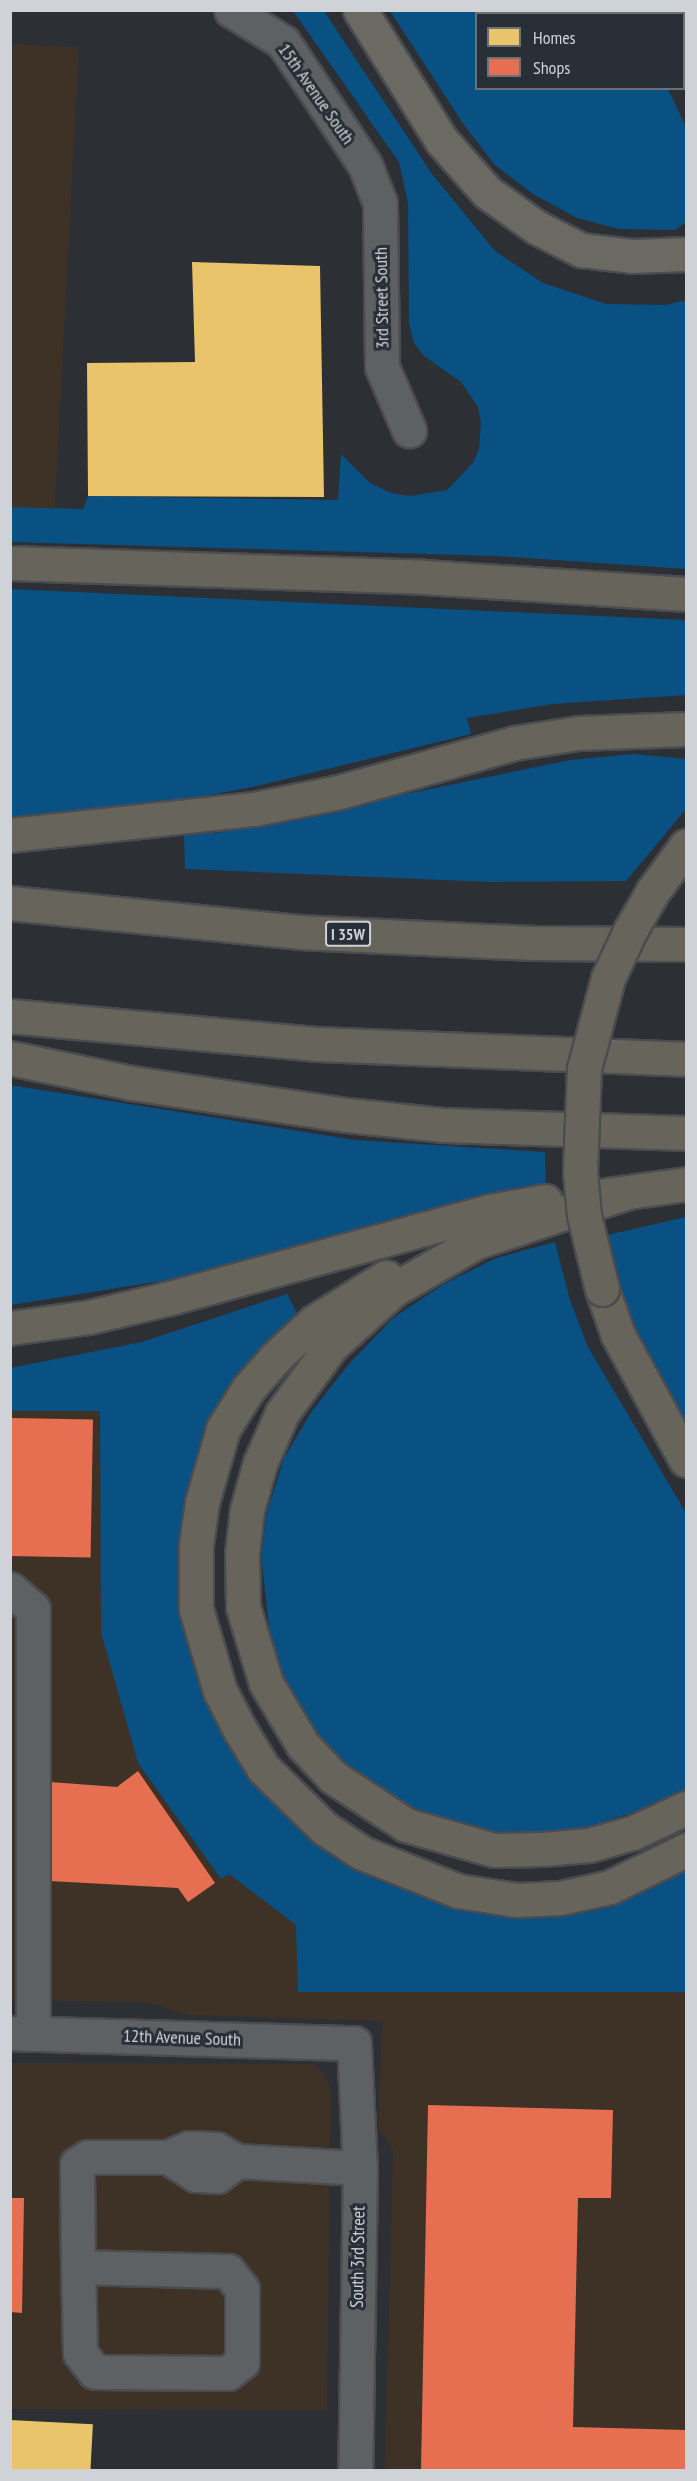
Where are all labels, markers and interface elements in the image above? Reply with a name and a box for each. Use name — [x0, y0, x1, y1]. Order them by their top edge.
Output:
legend — [475, 12, 685, 90]
text: Homes — [533, 26, 576, 49]
street label: 15th Avenue South — [273, 39, 359, 149]
text: Shops — [533, 56, 570, 79]
street label: 3rd Street South — [370, 247, 394, 349]
road number: I 35W — [324, 921, 372, 947]
street label: 12th Avenue South — [122, 2025, 242, 2051]
street label: South 3rd Street — [346, 2206, 370, 2308]

